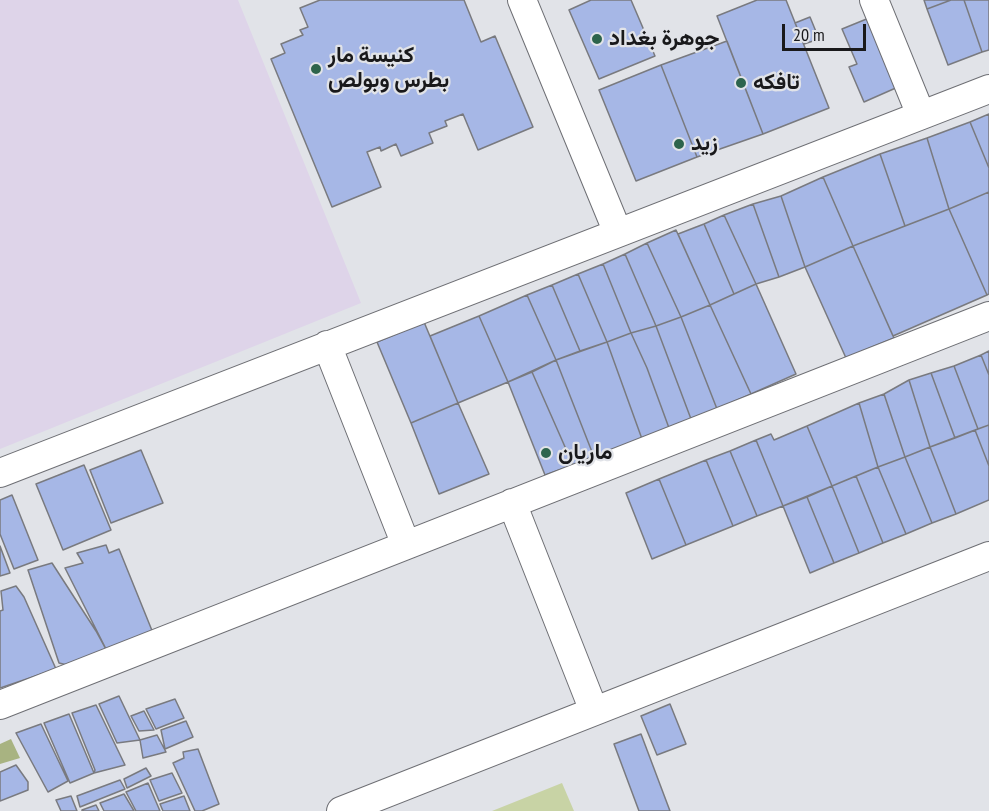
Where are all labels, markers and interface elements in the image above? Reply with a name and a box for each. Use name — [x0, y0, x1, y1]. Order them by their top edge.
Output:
scale bar — [785, 12, 869, 50]
text: 20 m — [793, 23, 825, 46]
place label: جوهرة بغداد — [609, 26, 719, 52]
marker: جوهرة بغداد — [590, 32, 604, 46]
place label: كنيسة مار بطرس وبولص — [328, 43, 449, 94]
marker: كنيسة مار بطرس وبولص — [309, 62, 323, 76]
place label: تافكه — [753, 70, 800, 96]
marker: تافكه — [734, 76, 748, 90]
place label: زيد — [691, 131, 718, 157]
marker: زيد — [672, 137, 686, 151]
place label: ماريان — [558, 440, 612, 466]
marker: ماريان — [539, 446, 553, 460]

